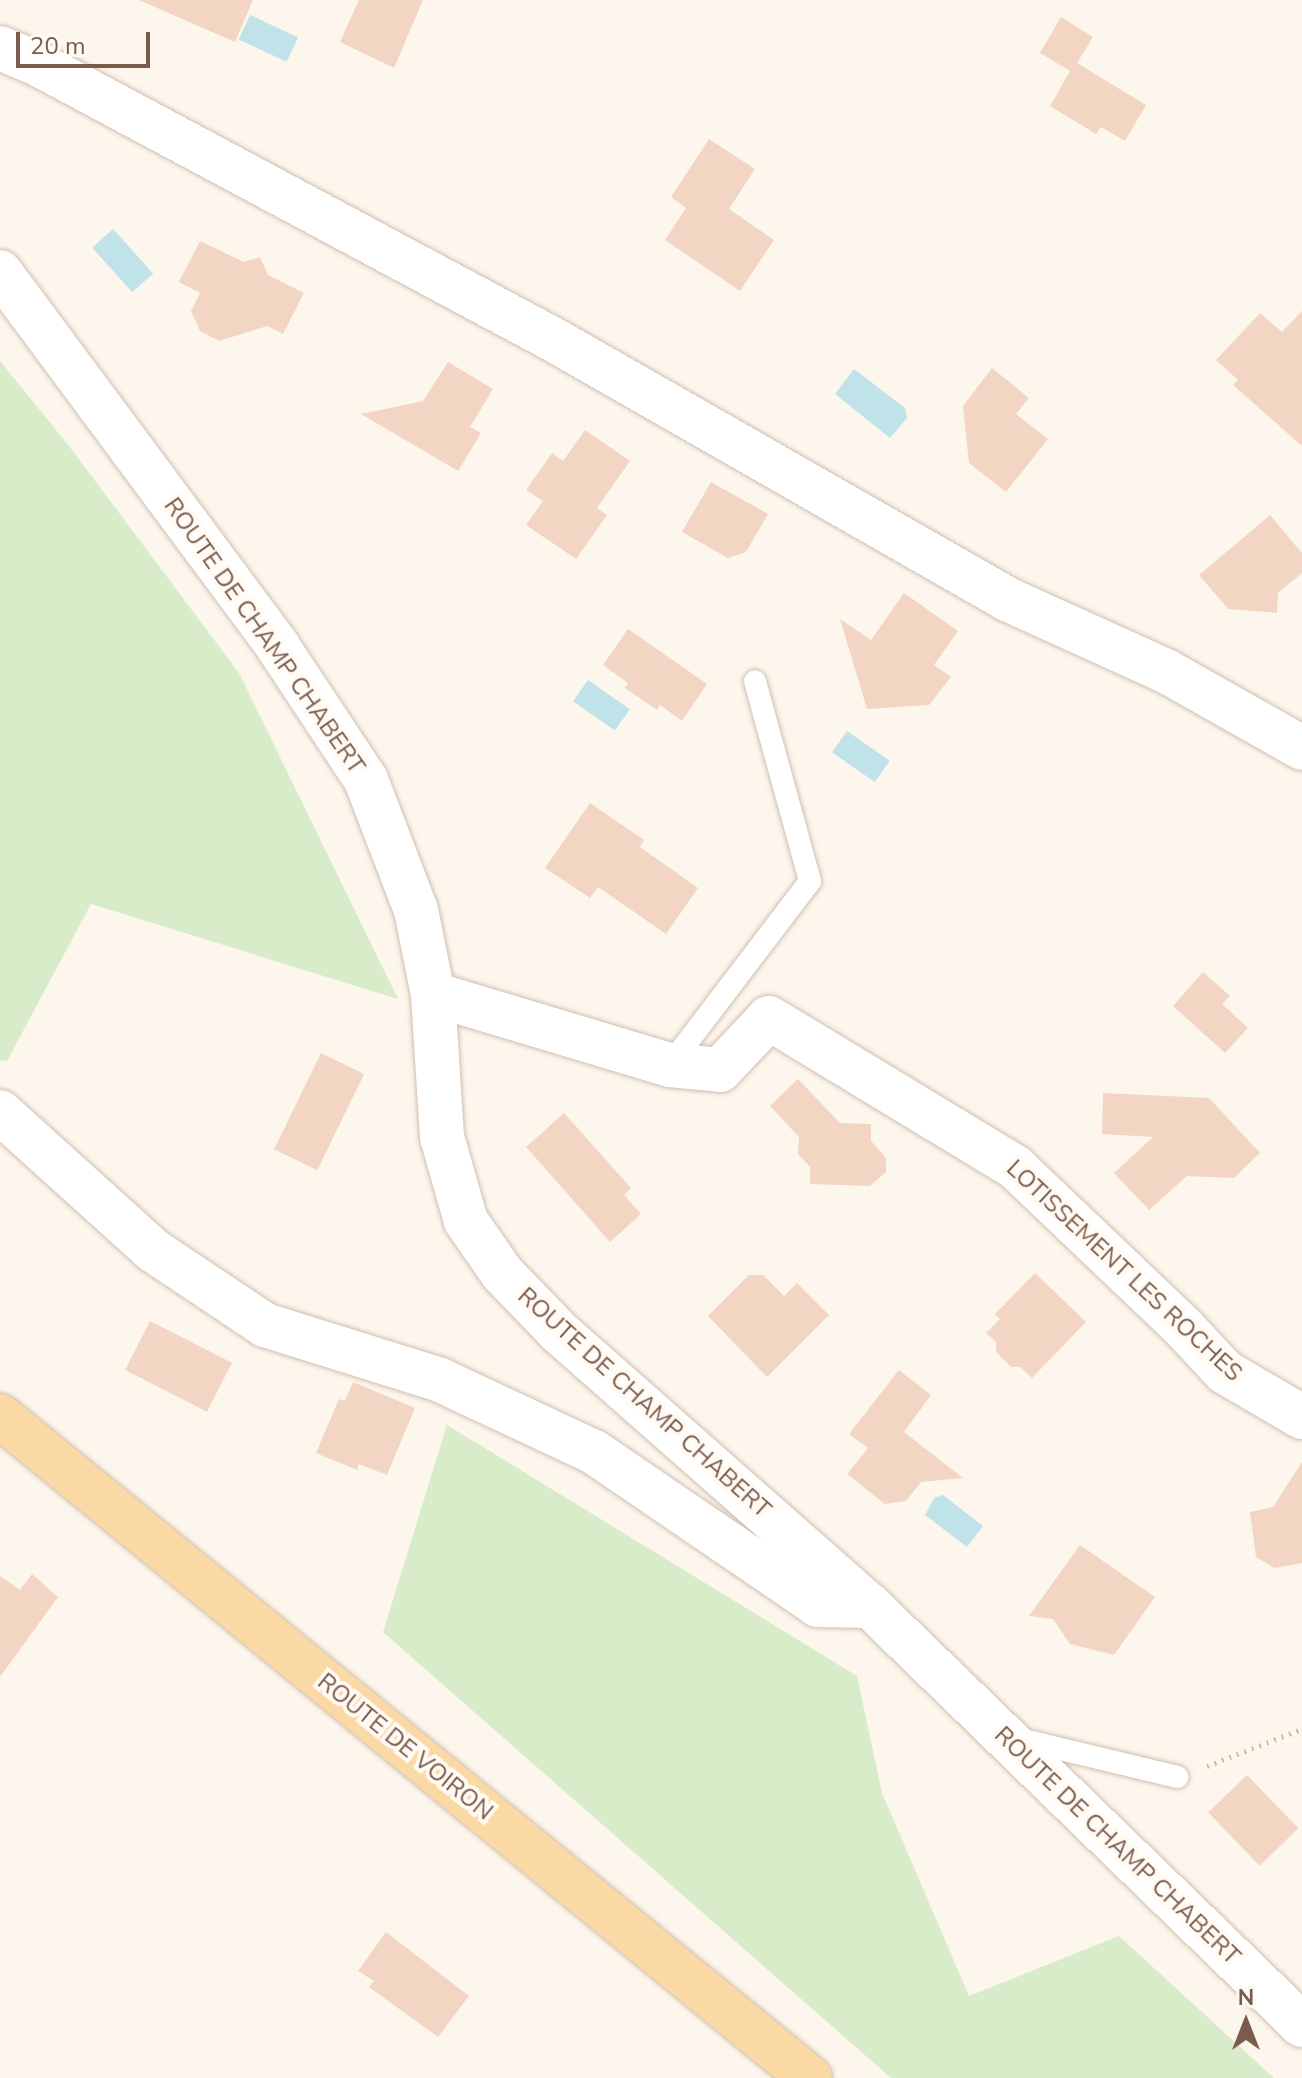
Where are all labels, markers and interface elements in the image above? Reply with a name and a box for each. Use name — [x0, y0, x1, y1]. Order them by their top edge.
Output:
scale bar — [20, 16, 154, 66]
text: 20 m — [30, 30, 86, 62]
street label: ROUTE DE CHAMP CHABERT — [157, 492, 371, 780]
street label: LOTISSEMENT LES ROCHES — [1000, 1154, 1248, 1388]
street label: ROUTE DE CHAMP CHABERT — [512, 1282, 776, 1524]
street label: ROUTE DE VOIRON — [312, 1667, 498, 1827]
street label: ROUTE DE CHAMP CHABERT — [988, 1721, 1246, 1971]
north arrow — [1206, 1982, 1286, 2062]
text: N — [1238, 1983, 1254, 2013]

